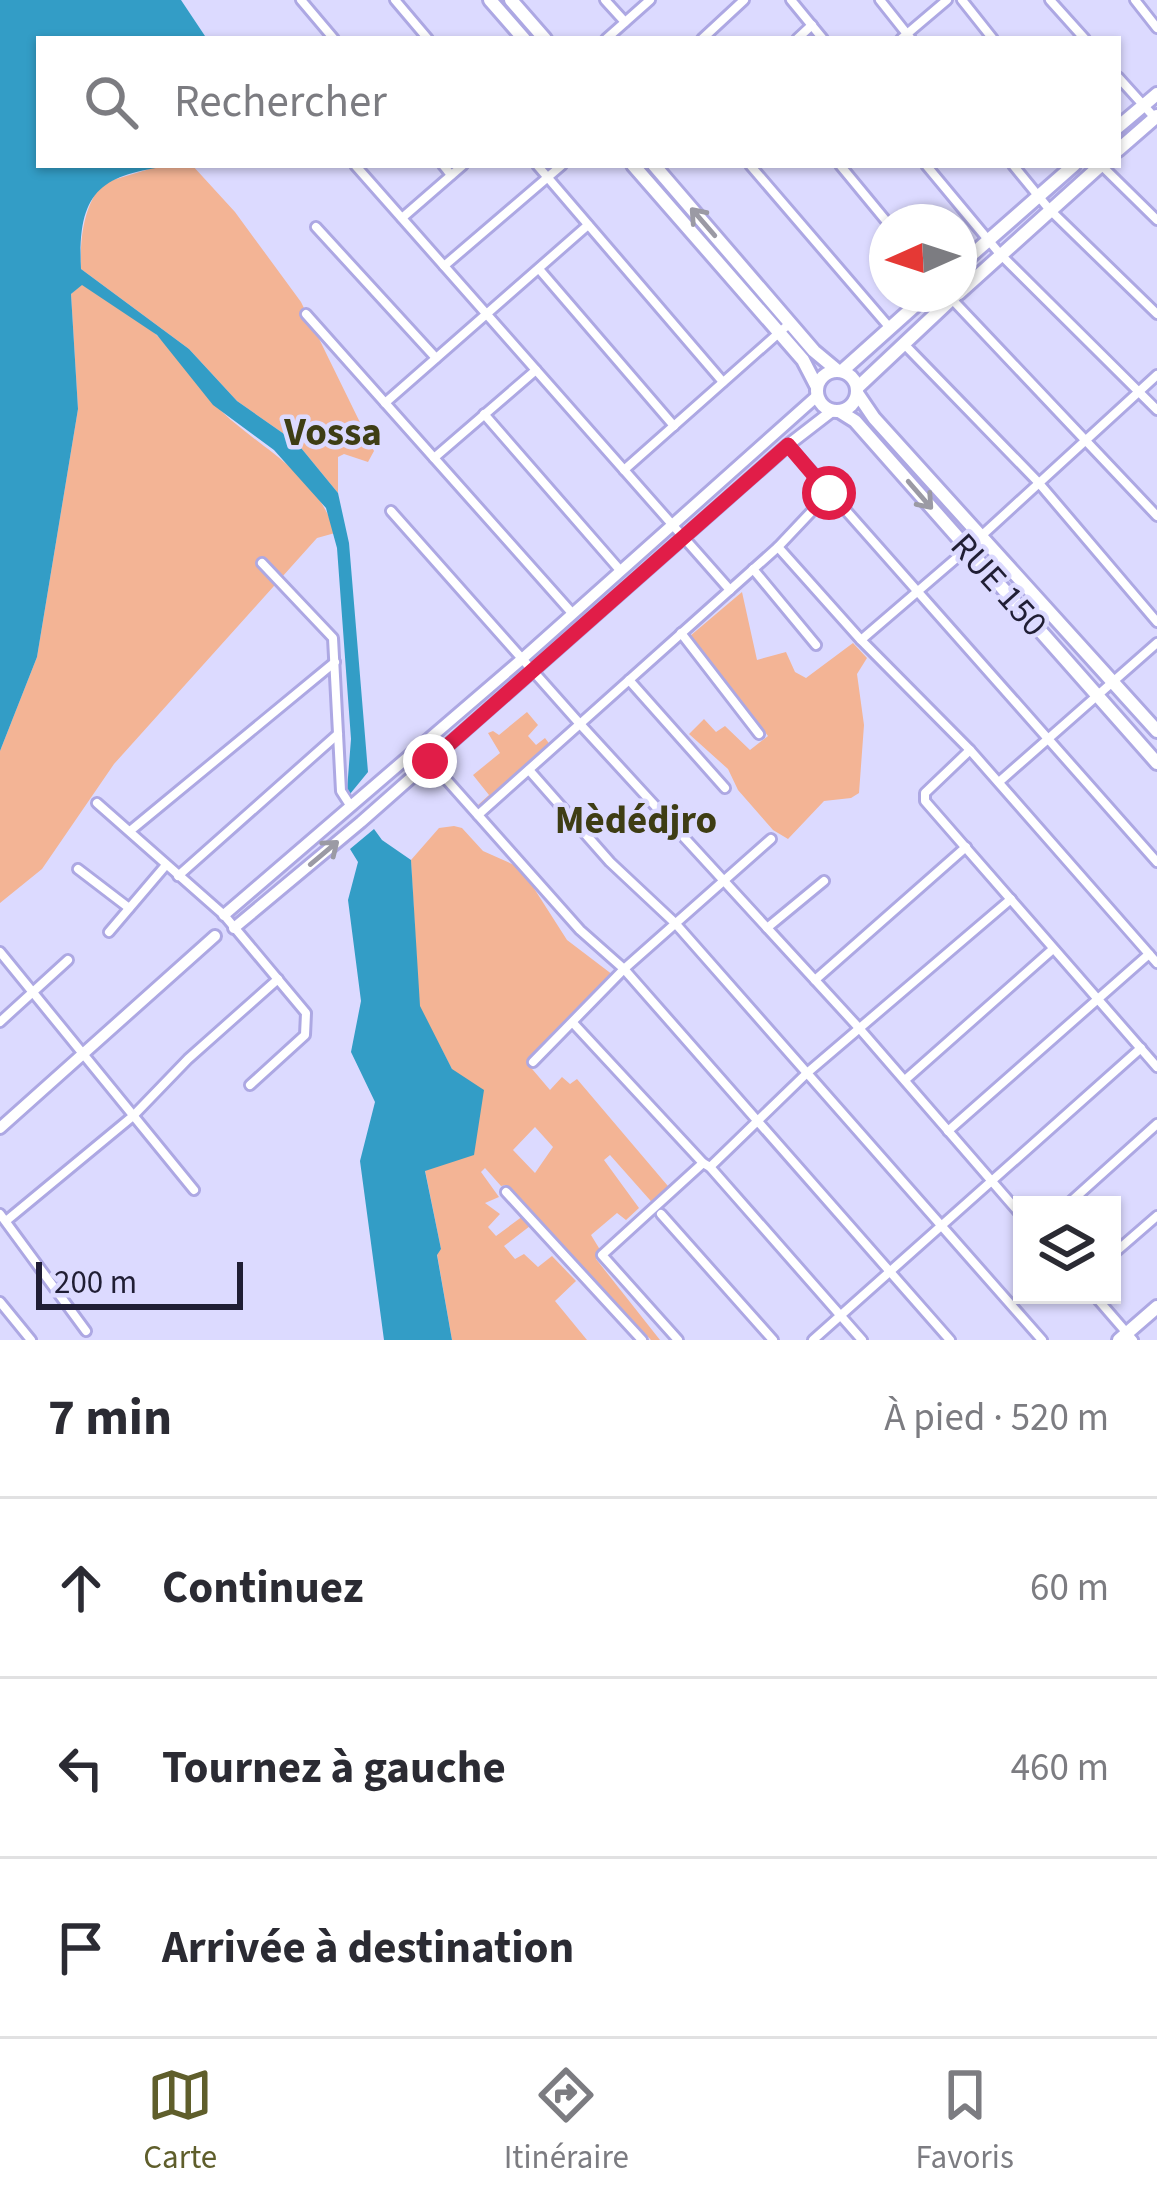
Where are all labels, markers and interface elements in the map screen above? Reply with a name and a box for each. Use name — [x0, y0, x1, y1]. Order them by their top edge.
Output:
search box — [36, 36, 1121, 168]
icon: search — [78, 69, 144, 135]
text: Rechercher — [174, 70, 387, 134]
north arrow — [869, 204, 977, 312]
one-way arrow — [690, 207, 717, 238]
district label: Vossa — [283, 405, 382, 461]
route start — [802, 466, 856, 520]
one-way arrow — [905, 479, 933, 510]
street label: RUE 150 — [939, 522, 1059, 648]
route end — [403, 734, 457, 788]
district label: Mèdédjro — [555, 793, 717, 849]
one-way arrow — [308, 840, 339, 867]
map controls — [1013, 1196, 1121, 1304]
button: layers — [1013, 1196, 1121, 1304]
scale bar — [36, 1256, 243, 1309]
text: 200 m — [54, 1259, 137, 1306]
text: 7 min — [48, 1382, 172, 1454]
text: À pied · 520 m — [884, 1390, 1109, 1446]
icon: ahead — [48, 1555, 114, 1621]
text: Continuez — [162, 1556, 364, 1620]
text: 60 m — [1030, 1560, 1109, 1616]
icon: left — [48, 1735, 114, 1801]
text: Tournez à gauche — [162, 1736, 506, 1800]
text: 460 m — [1011, 1740, 1109, 1796]
icon: arrive — [48, 1915, 114, 1981]
text: Arrivée à destination — [162, 1916, 574, 1980]
tab: Carte — [143, 2062, 217, 2181]
tab: Itinéraire — [504, 2062, 629, 2181]
tab: Favoris — [915, 2062, 1014, 2181]

